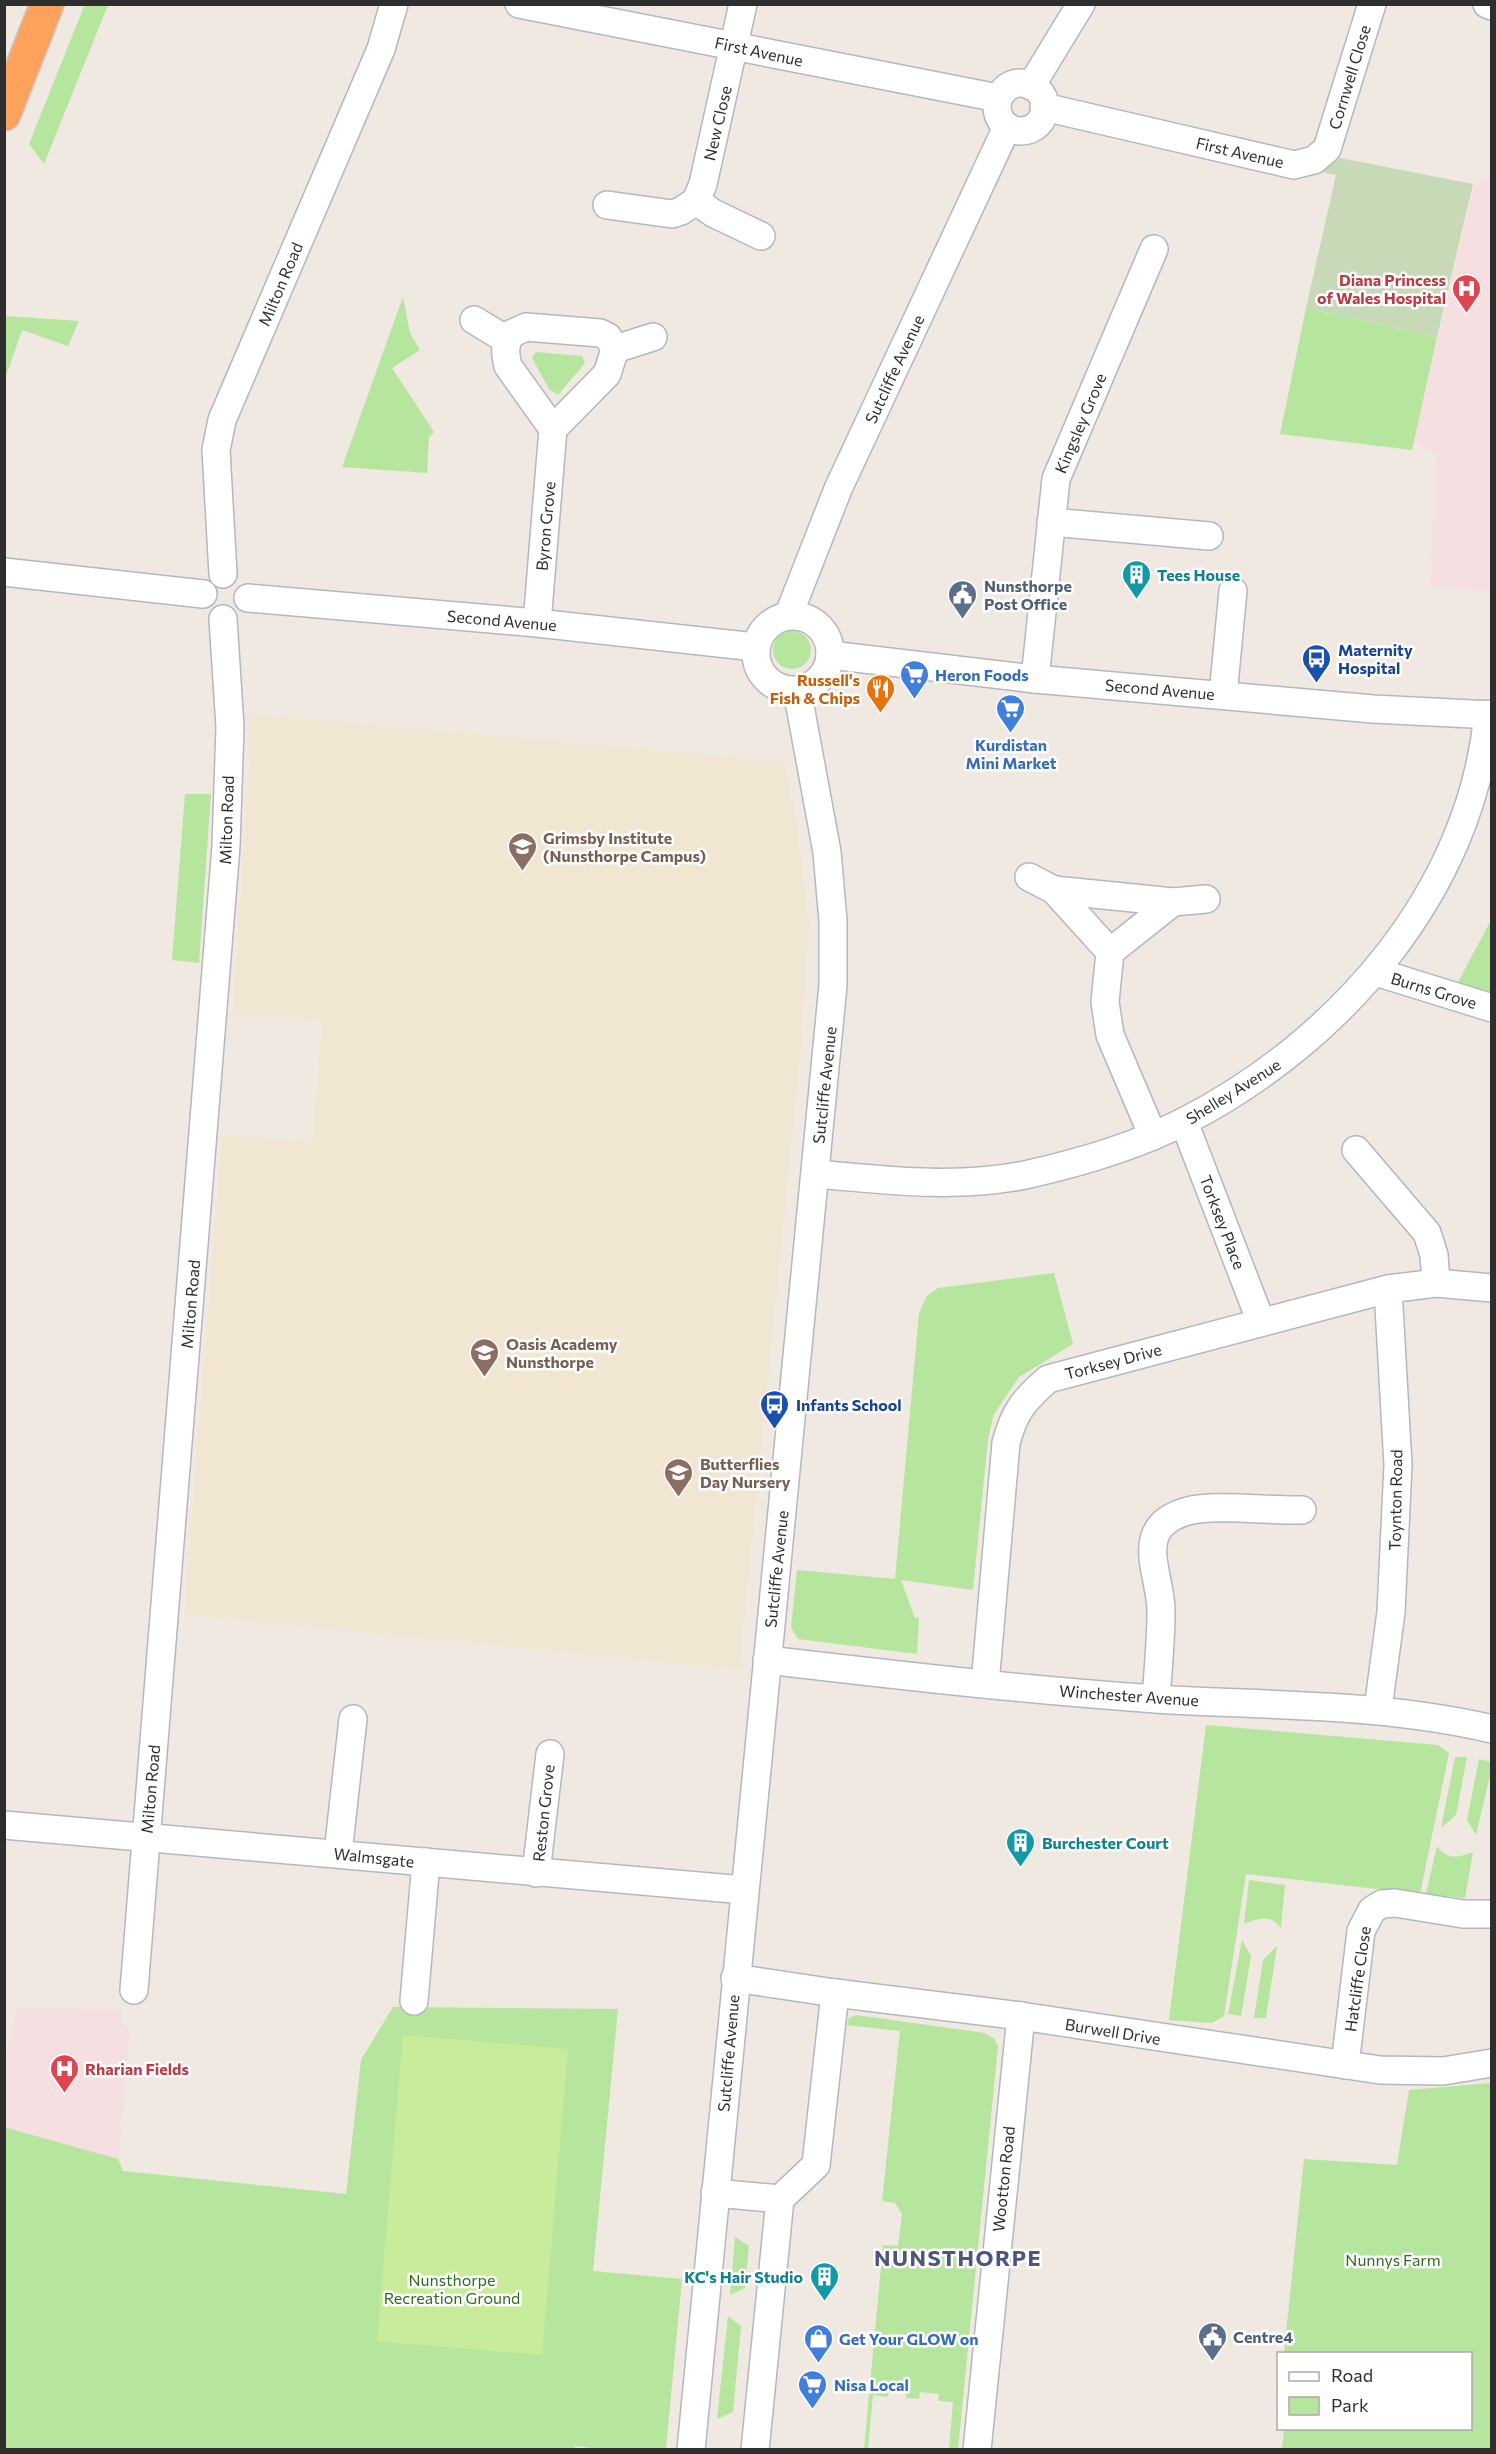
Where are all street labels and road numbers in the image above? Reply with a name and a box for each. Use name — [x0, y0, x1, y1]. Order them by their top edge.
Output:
street label: Cornwell Close — [1324, 22, 1374, 132]
street label: First Avenue — [713, 32, 805, 70]
street label: New Close — [699, 84, 735, 162]
street label: First Avenue — [1194, 133, 1286, 171]
street label: Milton Road — [254, 239, 306, 329]
street label: Sutcliffe Avenue — [861, 312, 927, 426]
street label: Kingsley Grove — [1050, 370, 1110, 476]
street label: Byron Grove — [532, 480, 558, 572]
street label: Second Avenue — [446, 606, 558, 634]
street label: Second Avenue — [1104, 675, 1216, 703]
street label: Milton Road — [215, 775, 237, 865]
street label: Burns Grove — [1389, 968, 1479, 1012]
street label: Sutcliffe Avenue — [808, 1026, 840, 1144]
street label: Shelley Avenue — [1182, 1054, 1284, 1128]
street label: Torksey Place — [1196, 1172, 1250, 1272]
street label: Milton Road — [177, 1259, 203, 1349]
street label: Torksey Drive — [1063, 1339, 1163, 1383]
street label: Toynton Road — [1385, 1449, 1405, 1551]
street label: Sutcliffe Avenue — [760, 1510, 792, 1628]
street label: Winchester Avenue — [1058, 1681, 1200, 1709]
street label: Milton Road — [137, 1744, 163, 1834]
street label: Reston Grove — [528, 1763, 558, 1863]
street label: Walmsgate — [333, 1843, 415, 1871]
street label: Hatcliffe Close — [1340, 1925, 1374, 2033]
street label: Sutcliffe Avenue — [713, 1994, 743, 2112]
street label: Burwell Drive — [1064, 2014, 1162, 2048]
street label: Wootton Road — [988, 2125, 1018, 2233]

